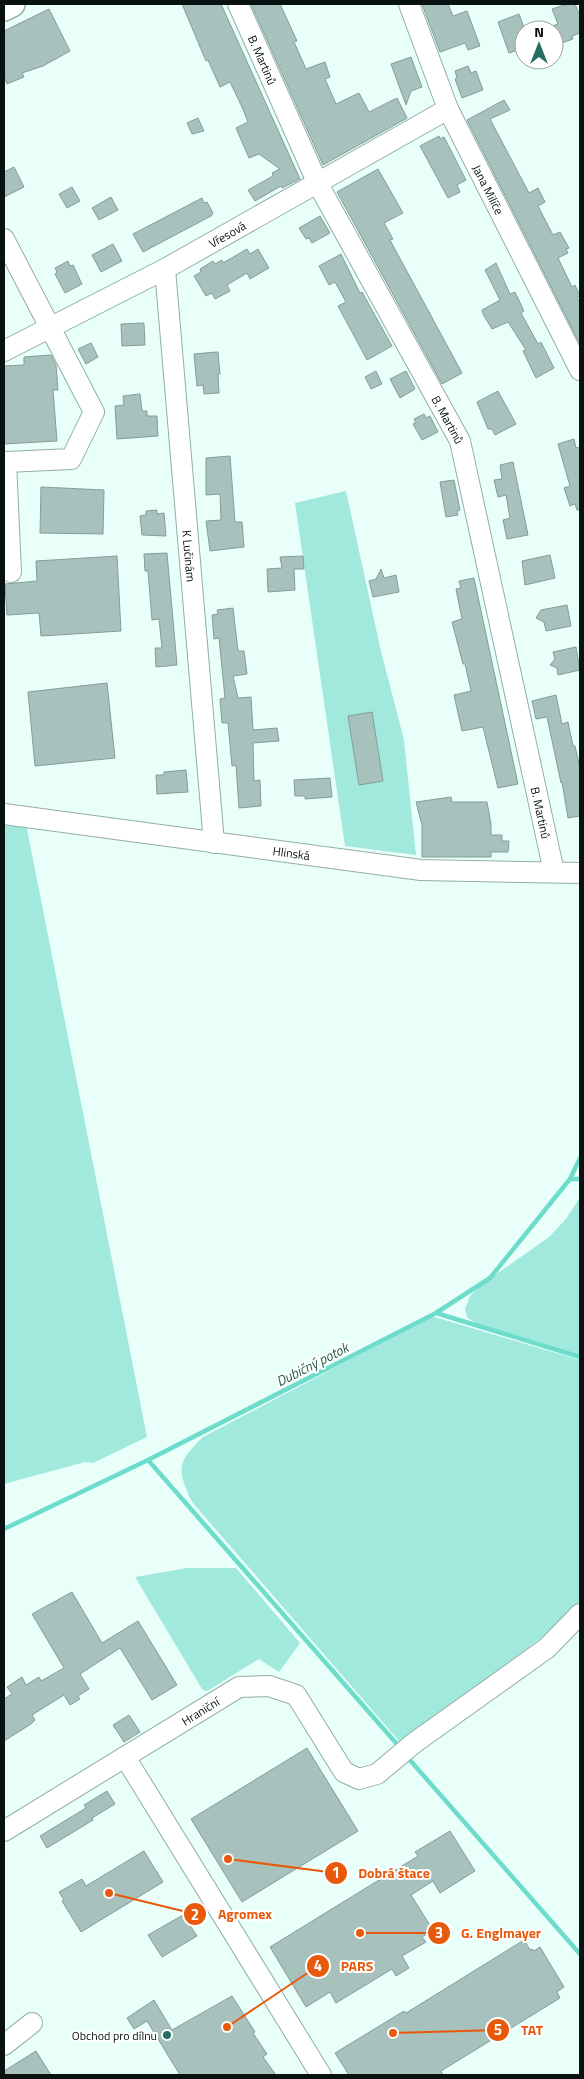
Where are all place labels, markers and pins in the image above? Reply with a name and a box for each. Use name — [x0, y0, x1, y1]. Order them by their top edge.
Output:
callout: Dobrá štace — [323, 1859, 440, 1888]
callout: Agromex — [183, 1900, 282, 1929]
callout: G. Englmayer — [426, 1918, 551, 1947]
callout: PARS — [305, 1951, 383, 1980]
callout: TAT — [486, 2016, 553, 2045]
place label: Obchod pro dílnu — [72, 2026, 157, 2045]
marker: Obchod pro dílnu — [161, 2029, 173, 2041]

